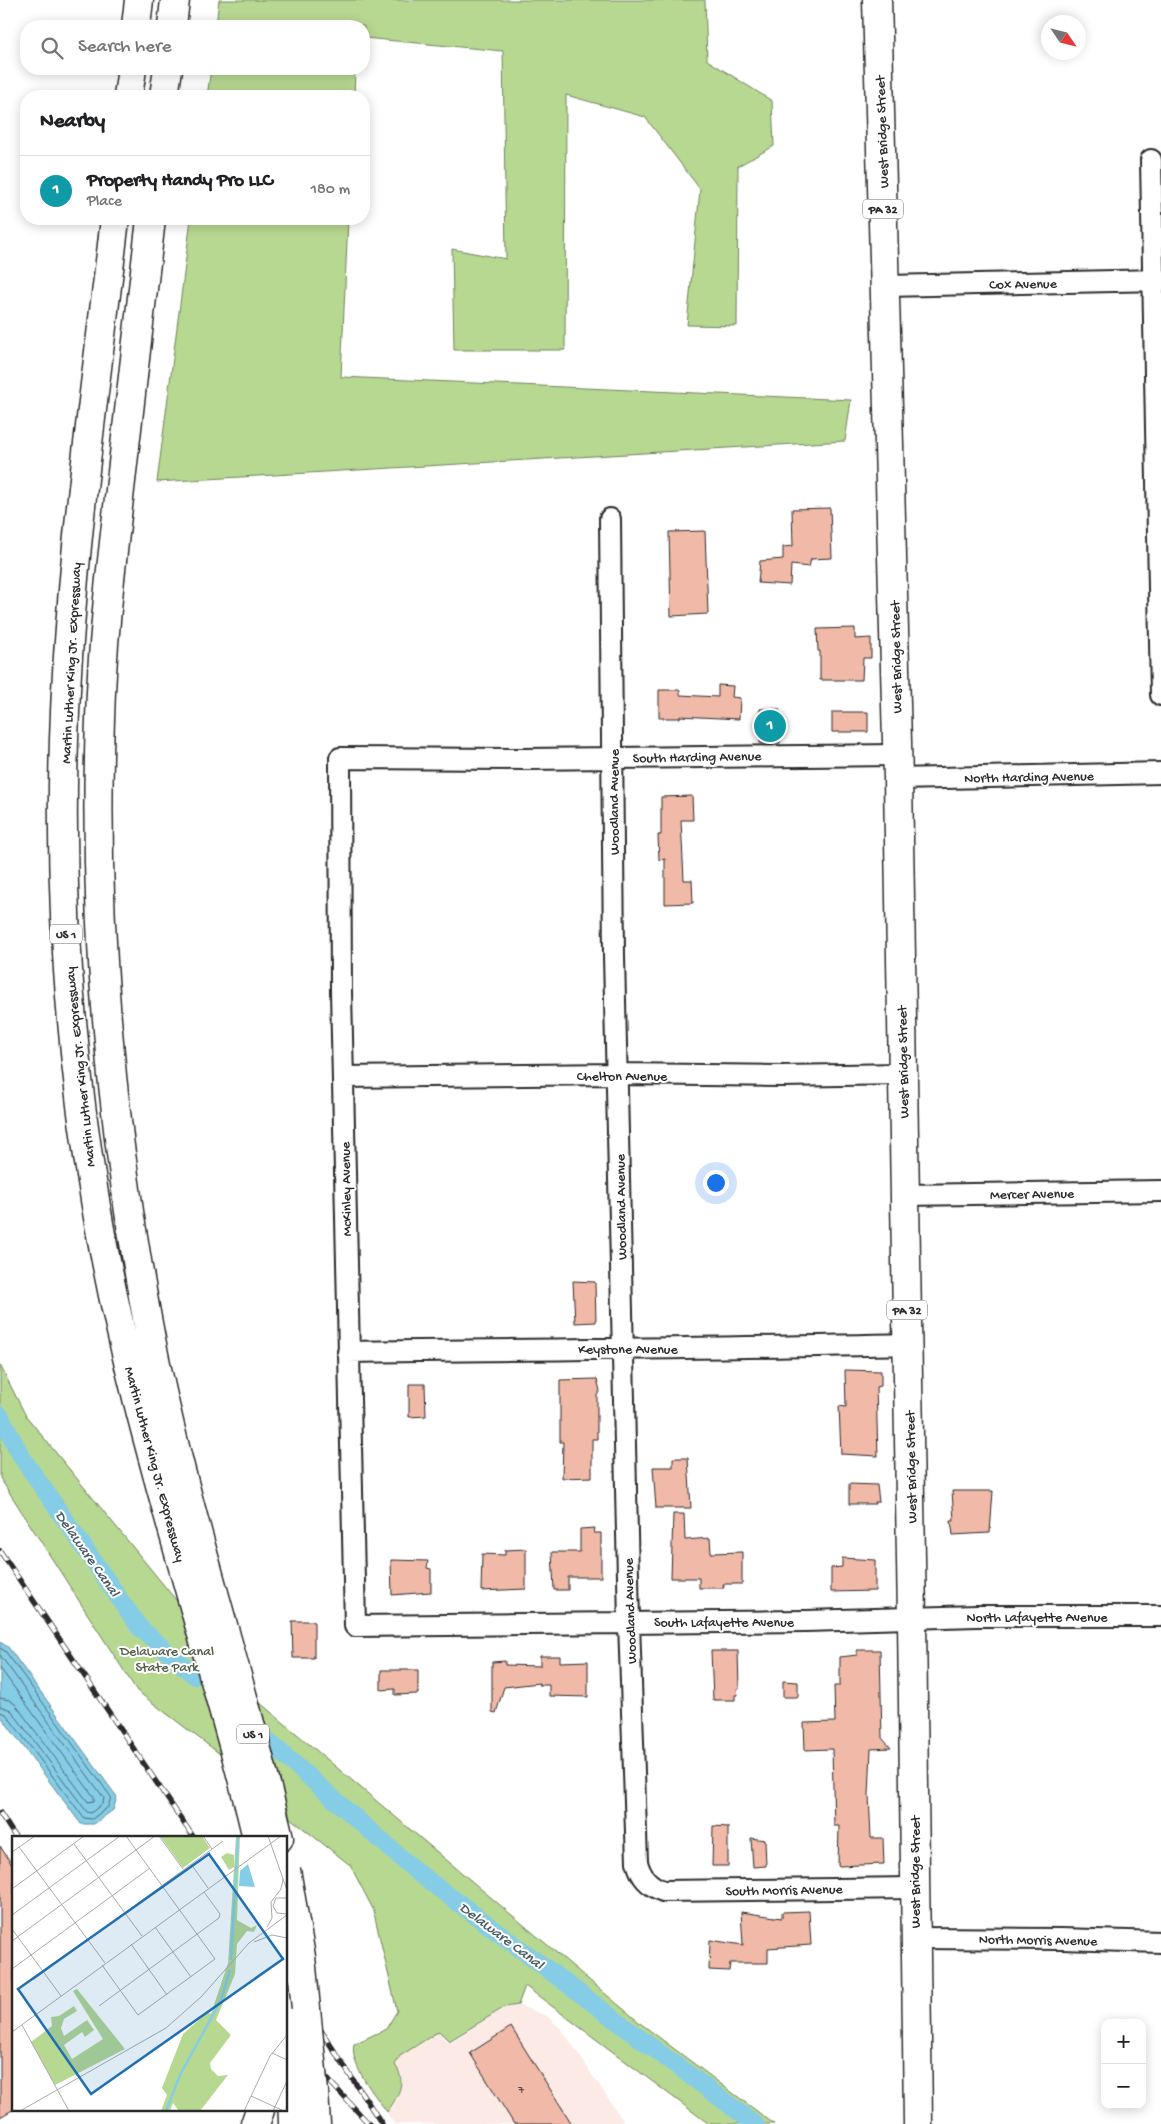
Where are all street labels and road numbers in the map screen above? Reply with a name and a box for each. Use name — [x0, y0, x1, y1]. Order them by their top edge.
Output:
street label: West Bridge Street — [873, 74, 894, 188]
road number: PA 32 — [863, 200, 903, 218]
street label: Cox Avenue — [989, 276, 1058, 295]
street label: Martin Luther King Jr. Expressway — [59, 562, 86, 764]
street label: West Bridge Street — [888, 599, 907, 713]
street label: Woodland Avenue — [607, 748, 624, 855]
street label: South Harding Avenue — [632, 749, 762, 768]
street label: North Harding Avenue — [964, 769, 1095, 788]
road number: US 1 — [50, 924, 82, 944]
street label: Martin Luther King Jr. Expressway — [62, 966, 100, 1168]
street label: West Bridge Street — [895, 1004, 914, 1118]
street label: Chelton Avenue — [577, 1069, 668, 1086]
street label: McKinley Avenue — [338, 1141, 357, 1236]
street label: Woodland Avenue — [613, 1153, 632, 1260]
street label: Mercer Avenue — [990, 1186, 1075, 1205]
road number: PA 32 — [887, 1300, 927, 1320]
street label: Keystone Avenue — [578, 1342, 678, 1359]
street label: Martin Luther King Jr. Expressway — [119, 1365, 188, 1564]
street label: West Bridge Street — [903, 1409, 922, 1523]
street label: Woodland Avenue — [621, 1557, 642, 1664]
street label: North Lafayette Avenue — [966, 1610, 1108, 1627]
street label: South Lafayette Avenue — [654, 1615, 795, 1632]
road number: US 1 — [237, 1725, 269, 1744]
street label: West Bridge Street — [908, 1814, 925, 1928]
street label: South Morris Avenue — [725, 1882, 844, 1901]
street label: North Morris Avenue — [979, 1932, 1098, 1951]

